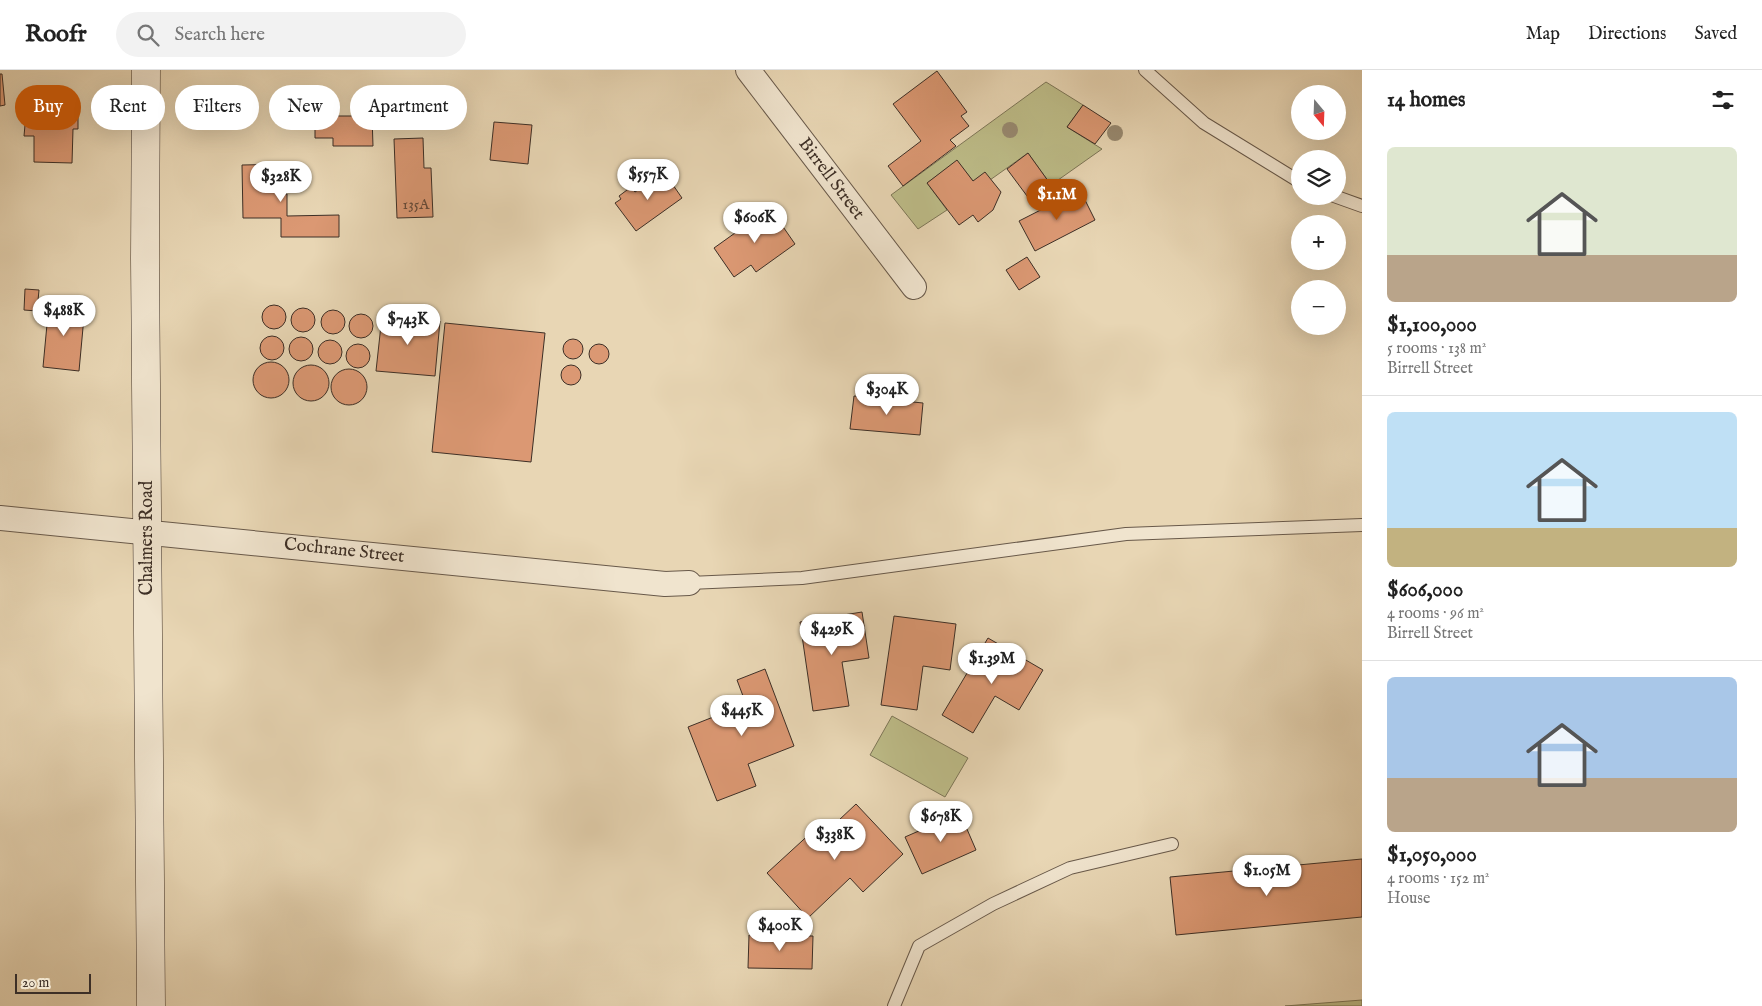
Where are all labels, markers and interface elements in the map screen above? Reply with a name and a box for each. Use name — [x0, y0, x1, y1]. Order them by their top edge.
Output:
search box — [116, 12, 466, 57]
text: Roofr — [25, 19, 86, 50]
icon: search — [134, 21, 162, 49]
text: Search here — [174, 23, 265, 47]
text: Map — [1526, 23, 1560, 46]
text: Directions — [1588, 23, 1666, 46]
text: Saved — [1694, 23, 1737, 46]
chip: Buy — [15, 85, 81, 130]
chip: Rent — [91, 85, 165, 130]
chip: Filters — [175, 85, 259, 130]
chip: New — [269, 85, 340, 130]
chip: Apartment — [350, 85, 467, 130]
north arrow — [1291, 85, 1346, 140]
map controls — [1291, 85, 1346, 335]
icon: filters — [1709, 86, 1737, 114]
text: 14 homes — [1387, 87, 1465, 114]
street label: Birrell Street — [793, 133, 869, 225]
button: layers — [1291, 150, 1346, 205]
pin: $557K — [613, 158, 683, 201]
pin: $328K — [246, 160, 316, 203]
text: $557K — [628, 165, 668, 185]
text: $328K — [261, 167, 301, 187]
pin: $1.1M — [1022, 178, 1092, 221]
icon: home — [1517, 179, 1607, 269]
text: $1.1M — [1037, 185, 1077, 205]
house number: 135A — [403, 195, 430, 214]
pin: $606K — [720, 202, 790, 244]
text: $606K — [734, 208, 776, 228]
button: + — [1291, 215, 1346, 270]
button: − — [1291, 280, 1346, 335]
pin: $488K — [29, 294, 99, 337]
text: $488K — [44, 301, 84, 321]
pin: $743K — [373, 304, 443, 346]
text: $743K — [387, 310, 429, 330]
text: $1,100,000 — [1387, 312, 1477, 339]
text: 5 rooms · 138 m² — [1387, 339, 1486, 359]
text: Birrell Street — [1387, 359, 1473, 379]
pin: $304K — [852, 374, 922, 416]
text: $304K — [866, 380, 908, 400]
icon: home — [1517, 445, 1607, 535]
street label: Chalmers Road — [136, 480, 159, 595]
street label: Cochrane Street — [283, 533, 405, 569]
text: $606,000 — [1387, 577, 1463, 604]
text: 4 rooms · 96 m² — [1387, 604, 1484, 624]
pin: $429K — [797, 614, 867, 656]
text: $429K — [811, 620, 853, 640]
text: Birrell Street — [1387, 624, 1473, 644]
pin: $1.39M — [951, 642, 1033, 685]
text: $1.39M — [969, 649, 1015, 669]
pin: $445K — [707, 694, 777, 737]
text: $445K — [721, 701, 763, 721]
icon: home — [1517, 710, 1607, 800]
pin: $678K — [906, 800, 976, 843]
text: $678K — [921, 807, 961, 827]
pin: $338K — [800, 818, 870, 861]
text: $338K — [816, 825, 854, 845]
text: $1,050,000 — [1387, 842, 1477, 869]
pin: $1.05M — [1226, 854, 1308, 897]
text: $1.05M — [1244, 861, 1290, 881]
text: 4 rooms · 152 m² — [1387, 869, 1489, 889]
text: House — [1387, 889, 1430, 909]
pin: $400K — [745, 910, 815, 952]
text: $400K — [758, 916, 802, 936]
scale bar — [15, 971, 91, 994]
text: 20 m — [22, 974, 49, 992]

